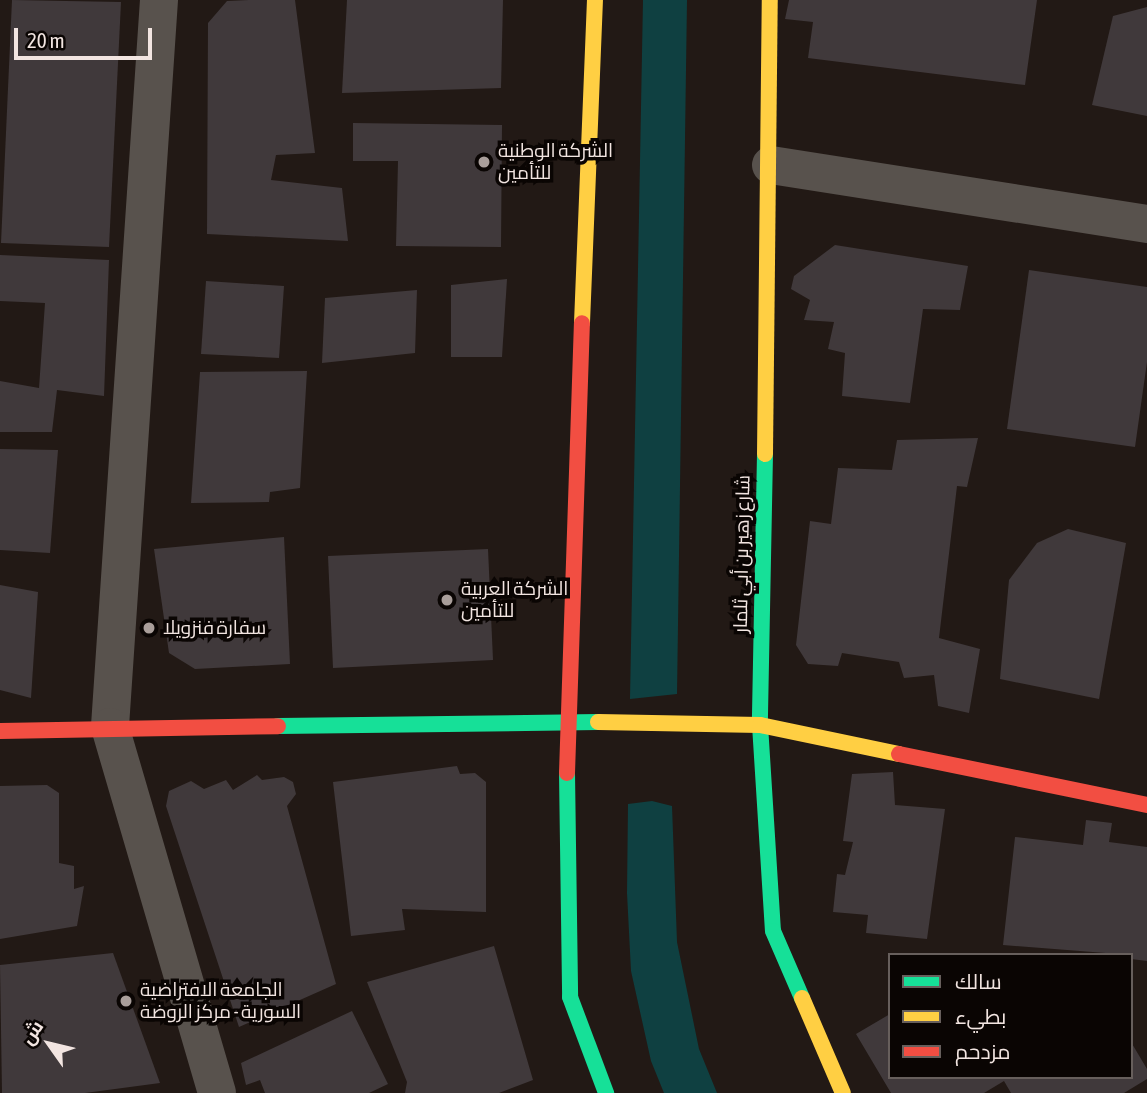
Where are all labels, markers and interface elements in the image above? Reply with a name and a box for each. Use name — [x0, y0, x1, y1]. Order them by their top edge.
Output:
scale bar — [18, 14, 156, 58]
text: 20 m — [27, 28, 65, 52]
place label: الشركة الوطنية للتأمين — [498, 140, 613, 184]
marker: الشركة الوطنية للتأمين — [476, 154, 492, 170]
street label: شارع زهير بن أبي ثلمار — [729, 475, 755, 633]
place label: الشركة العربية للتأمين — [461, 578, 568, 622]
marker: الشركة العربية للتأمين — [439, 592, 455, 608]
place label: سفارة فنزويلا — [163, 617, 266, 639]
marker: سفارة فنزويلا — [141, 620, 157, 636]
legend — [888, 953, 1133, 1079]
text: سالك — [955, 969, 1002, 993]
place label: الجامعة الافتراضية السورية - مركز الروضة — [140, 979, 301, 1023]
marker: الجامعة الافتراضية السورية - مركز الروضة — [118, 993, 134, 1009]
text: بطيء — [955, 1004, 1006, 1028]
north arrow — [14, 1009, 84, 1079]
text: ش — [16, 1016, 48, 1049]
text: مزدحم — [955, 1039, 1010, 1063]

